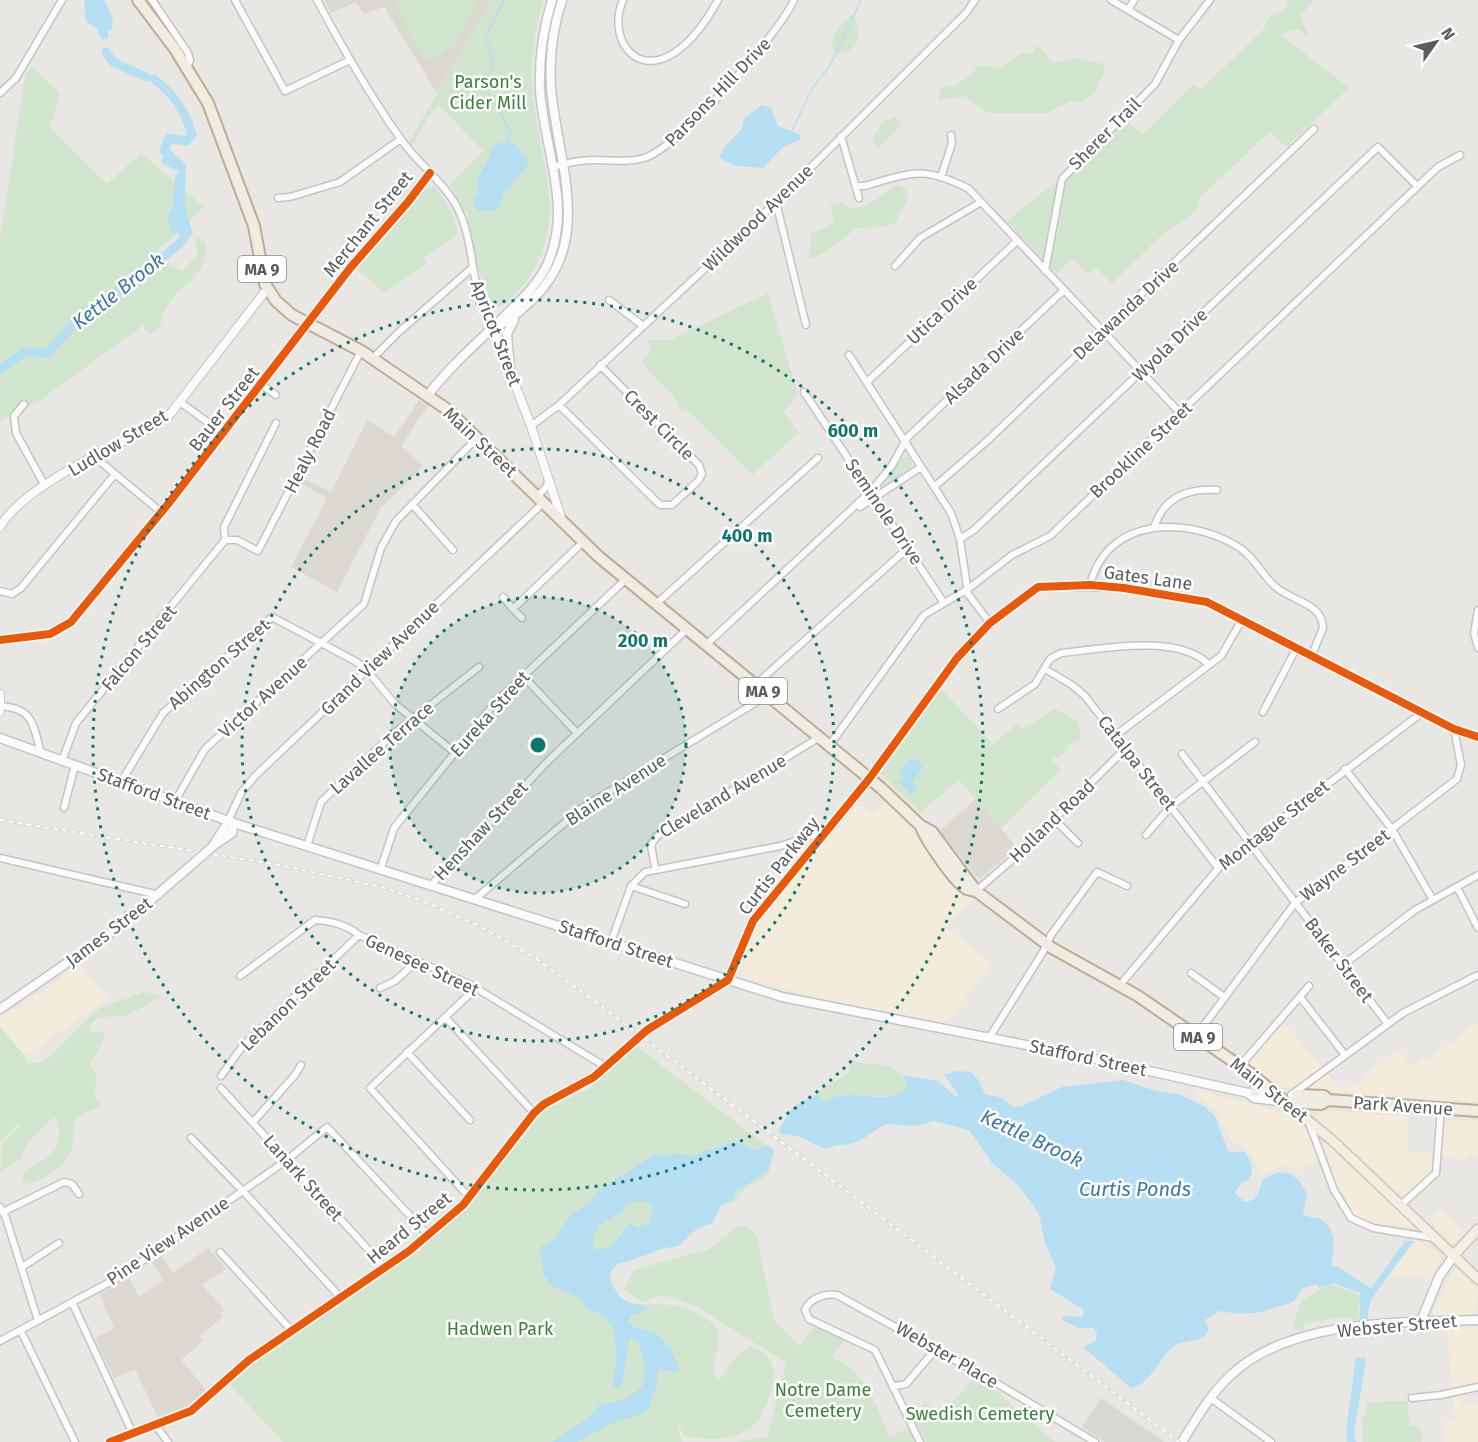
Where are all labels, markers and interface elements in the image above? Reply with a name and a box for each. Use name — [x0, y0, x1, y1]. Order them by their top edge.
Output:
north arrow — [1406, 12, 1466, 72]
text: N — [1437, 24, 1459, 44]
street label: Parsons Hill Drive — [660, 33, 776, 151]
park label: Parson's Cider Mill — [449, 71, 527, 114]
street label: Sherer Trail — [1064, 93, 1146, 175]
street label: Wildwood Avenue — [698, 160, 818, 276]
street label: Merchant Street — [319, 166, 418, 281]
water label: Kettle Brook — [67, 248, 169, 334]
street label: Delawanda Drive — [1068, 255, 1184, 365]
road number: MA 9 — [238, 256, 286, 282]
street label: Utica Drive — [902, 273, 982, 349]
street label: Apricot Street — [466, 277, 526, 390]
street label: Wyola Drive — [1128, 304, 1212, 386]
street label: Alsada Drive — [940, 323, 1028, 409]
street label: Bauer Street — [184, 362, 264, 456]
street label: Crest Circle — [619, 385, 699, 465]
street label: Brookline Street — [1085, 397, 1197, 503]
street label: Main Street — [438, 402, 522, 482]
street label: Ludlow Street — [64, 404, 172, 481]
street label: Healy Road — [279, 405, 341, 497]
text: 600 m — [828, 420, 878, 442]
street label: Seminole Drive — [840, 455, 928, 569]
text: 400 m — [722, 525, 772, 547]
street label: Gates Lane — [1102, 561, 1194, 595]
street label: Grand View Avenue — [316, 596, 444, 720]
street label: Falcon Street — [97, 600, 182, 695]
street label: Abington Street — [164, 614, 274, 714]
text: 200 m — [618, 630, 668, 652]
street label: Victor Avenue — [214, 651, 312, 743]
street label: Eureka Street — [446, 666, 535, 762]
road number: MA 9 — [739, 678, 787, 704]
street label: Lavallee Terrace — [326, 697, 438, 799]
street label: Catalpa Street — [1093, 711, 1181, 815]
centre of rings — [528, 735, 548, 755]
street label: Blaine Avenue — [561, 749, 671, 831]
street label: Cleveland Avenue — [656, 749, 790, 843]
street label: Stafford Street — [94, 763, 214, 825]
street label: Holland Road — [1005, 775, 1099, 867]
street label: Montague Street — [1214, 775, 1334, 875]
street label: Henshaw Street — [429, 776, 533, 885]
street label: Curtis Parkway — [734, 812, 824, 919]
street label: Wayne Street — [1296, 824, 1395, 906]
street label: James Street — [61, 892, 157, 972]
street label: Baker Street — [1300, 913, 1378, 1007]
street label: Stafford Street — [556, 915, 677, 973]
street label: Genesee Street — [362, 929, 483, 1001]
street label: Lebanon Street — [236, 954, 341, 1056]
road number: MA 9 — [1174, 1024, 1222, 1050]
street label: Stafford Street — [1027, 1035, 1149, 1081]
street label: Main Street — [1226, 1053, 1313, 1128]
street label: Park Avenue — [1352, 1092, 1454, 1120]
water label: Kettle Brook — [977, 1104, 1087, 1172]
street label: Lanark Street — [258, 1130, 348, 1226]
water label: Curtis Ponds — [1079, 1177, 1191, 1201]
street label: Heard Street — [362, 1187, 456, 1269]
street label: Pine View Avenue — [103, 1192, 233, 1290]
street label: Webster Street — [1336, 1310, 1458, 1342]
street label: Webster Place — [892, 1317, 1002, 1393]
park label: Hadwen Park — [447, 1318, 554, 1340]
park label: Notre Dame Cemetery — [775, 1379, 871, 1422]
park label: Swedish Cemetery — [906, 1403, 1054, 1425]

